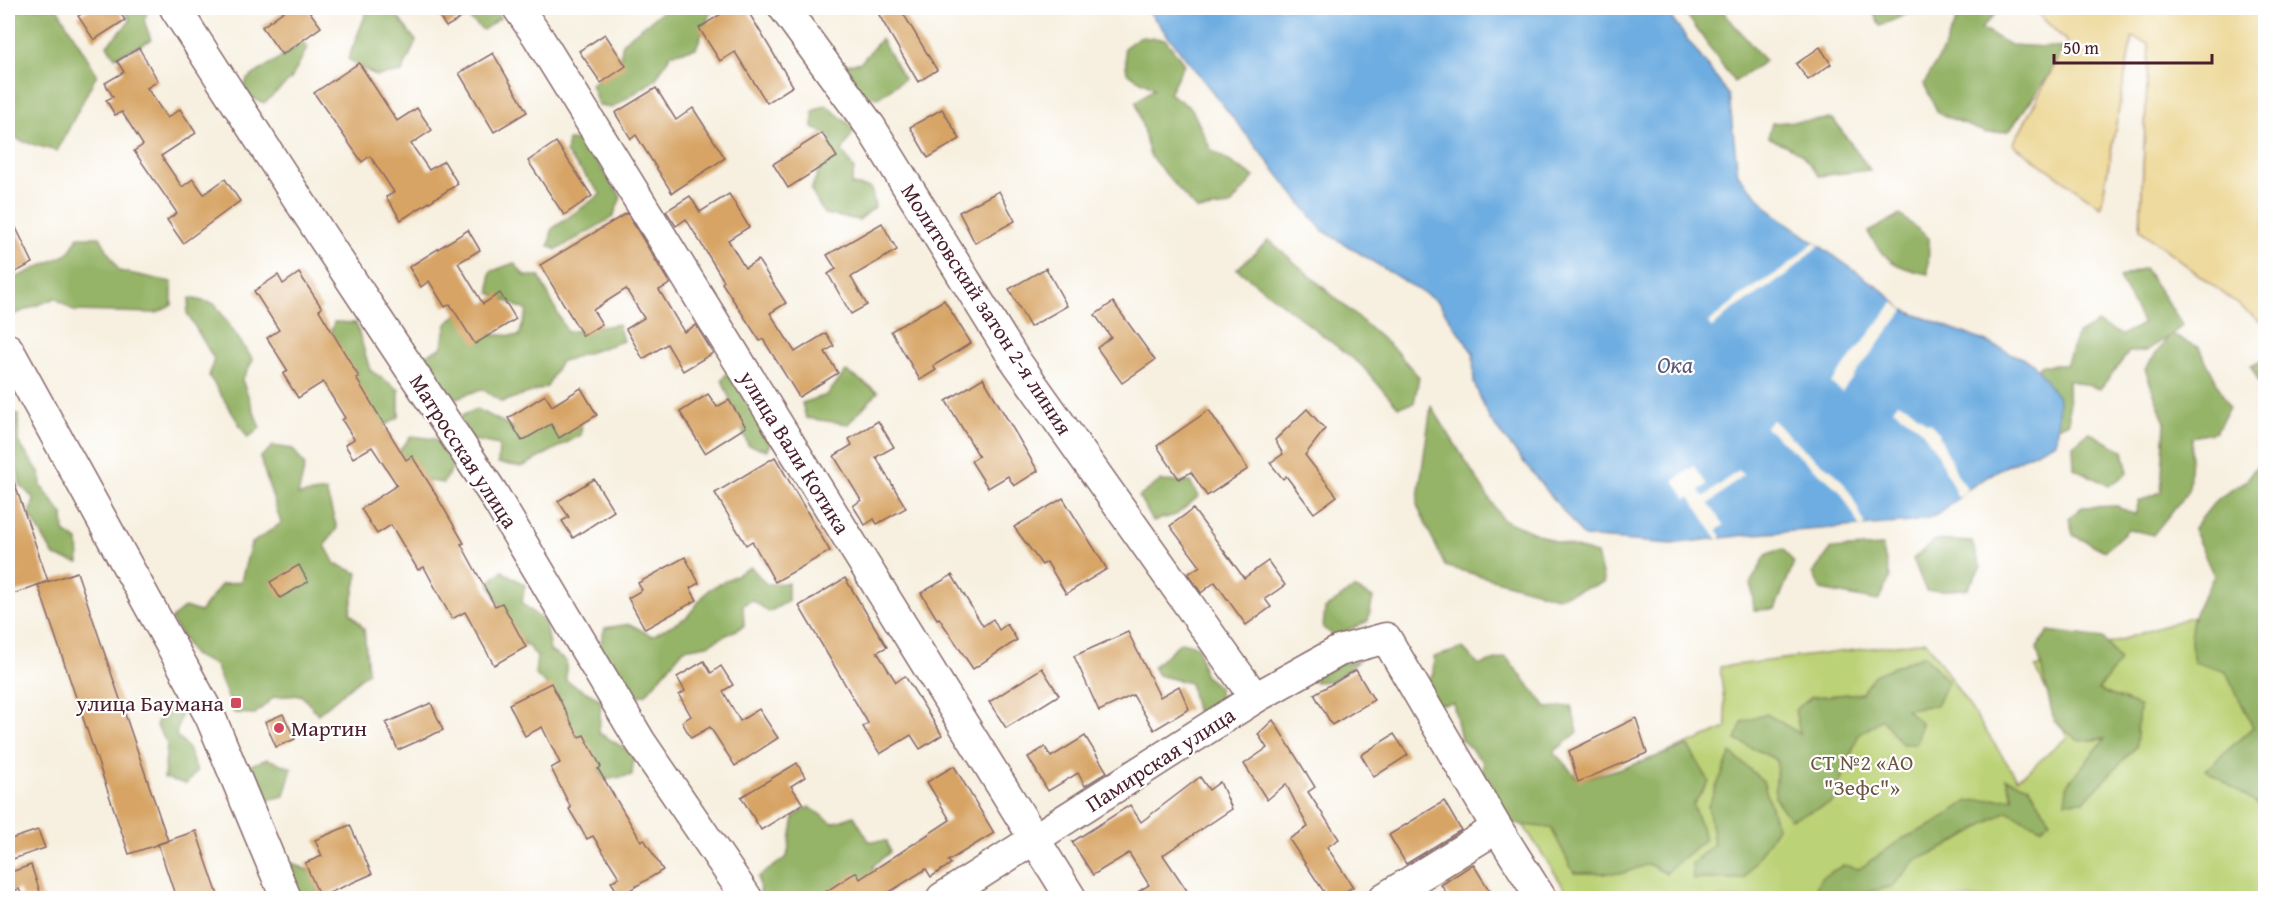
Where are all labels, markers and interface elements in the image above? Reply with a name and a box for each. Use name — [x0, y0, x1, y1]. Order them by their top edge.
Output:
scale bar — [2054, 27, 2212, 65]
text: 50 m — [2063, 34, 2099, 61]
street label: Молитовский затон 2-я линия — [893, 177, 1081, 441]
water label: Ока — [1657, 347, 1693, 382]
street label: улица Вали Котика — [731, 363, 859, 540]
street label: Матросская улица — [402, 367, 526, 535]
place label: улица Баумана — [75, 687, 225, 719]
marker: улица Баумана — [229, 696, 243, 710]
street label: Памирская улица — [1079, 698, 1241, 819]
place label: Мартин — [291, 712, 367, 744]
marker: Мартин — [272, 721, 286, 735]
park label: СТ №2 «АО "Зефс"» — [1811, 746, 1913, 803]

